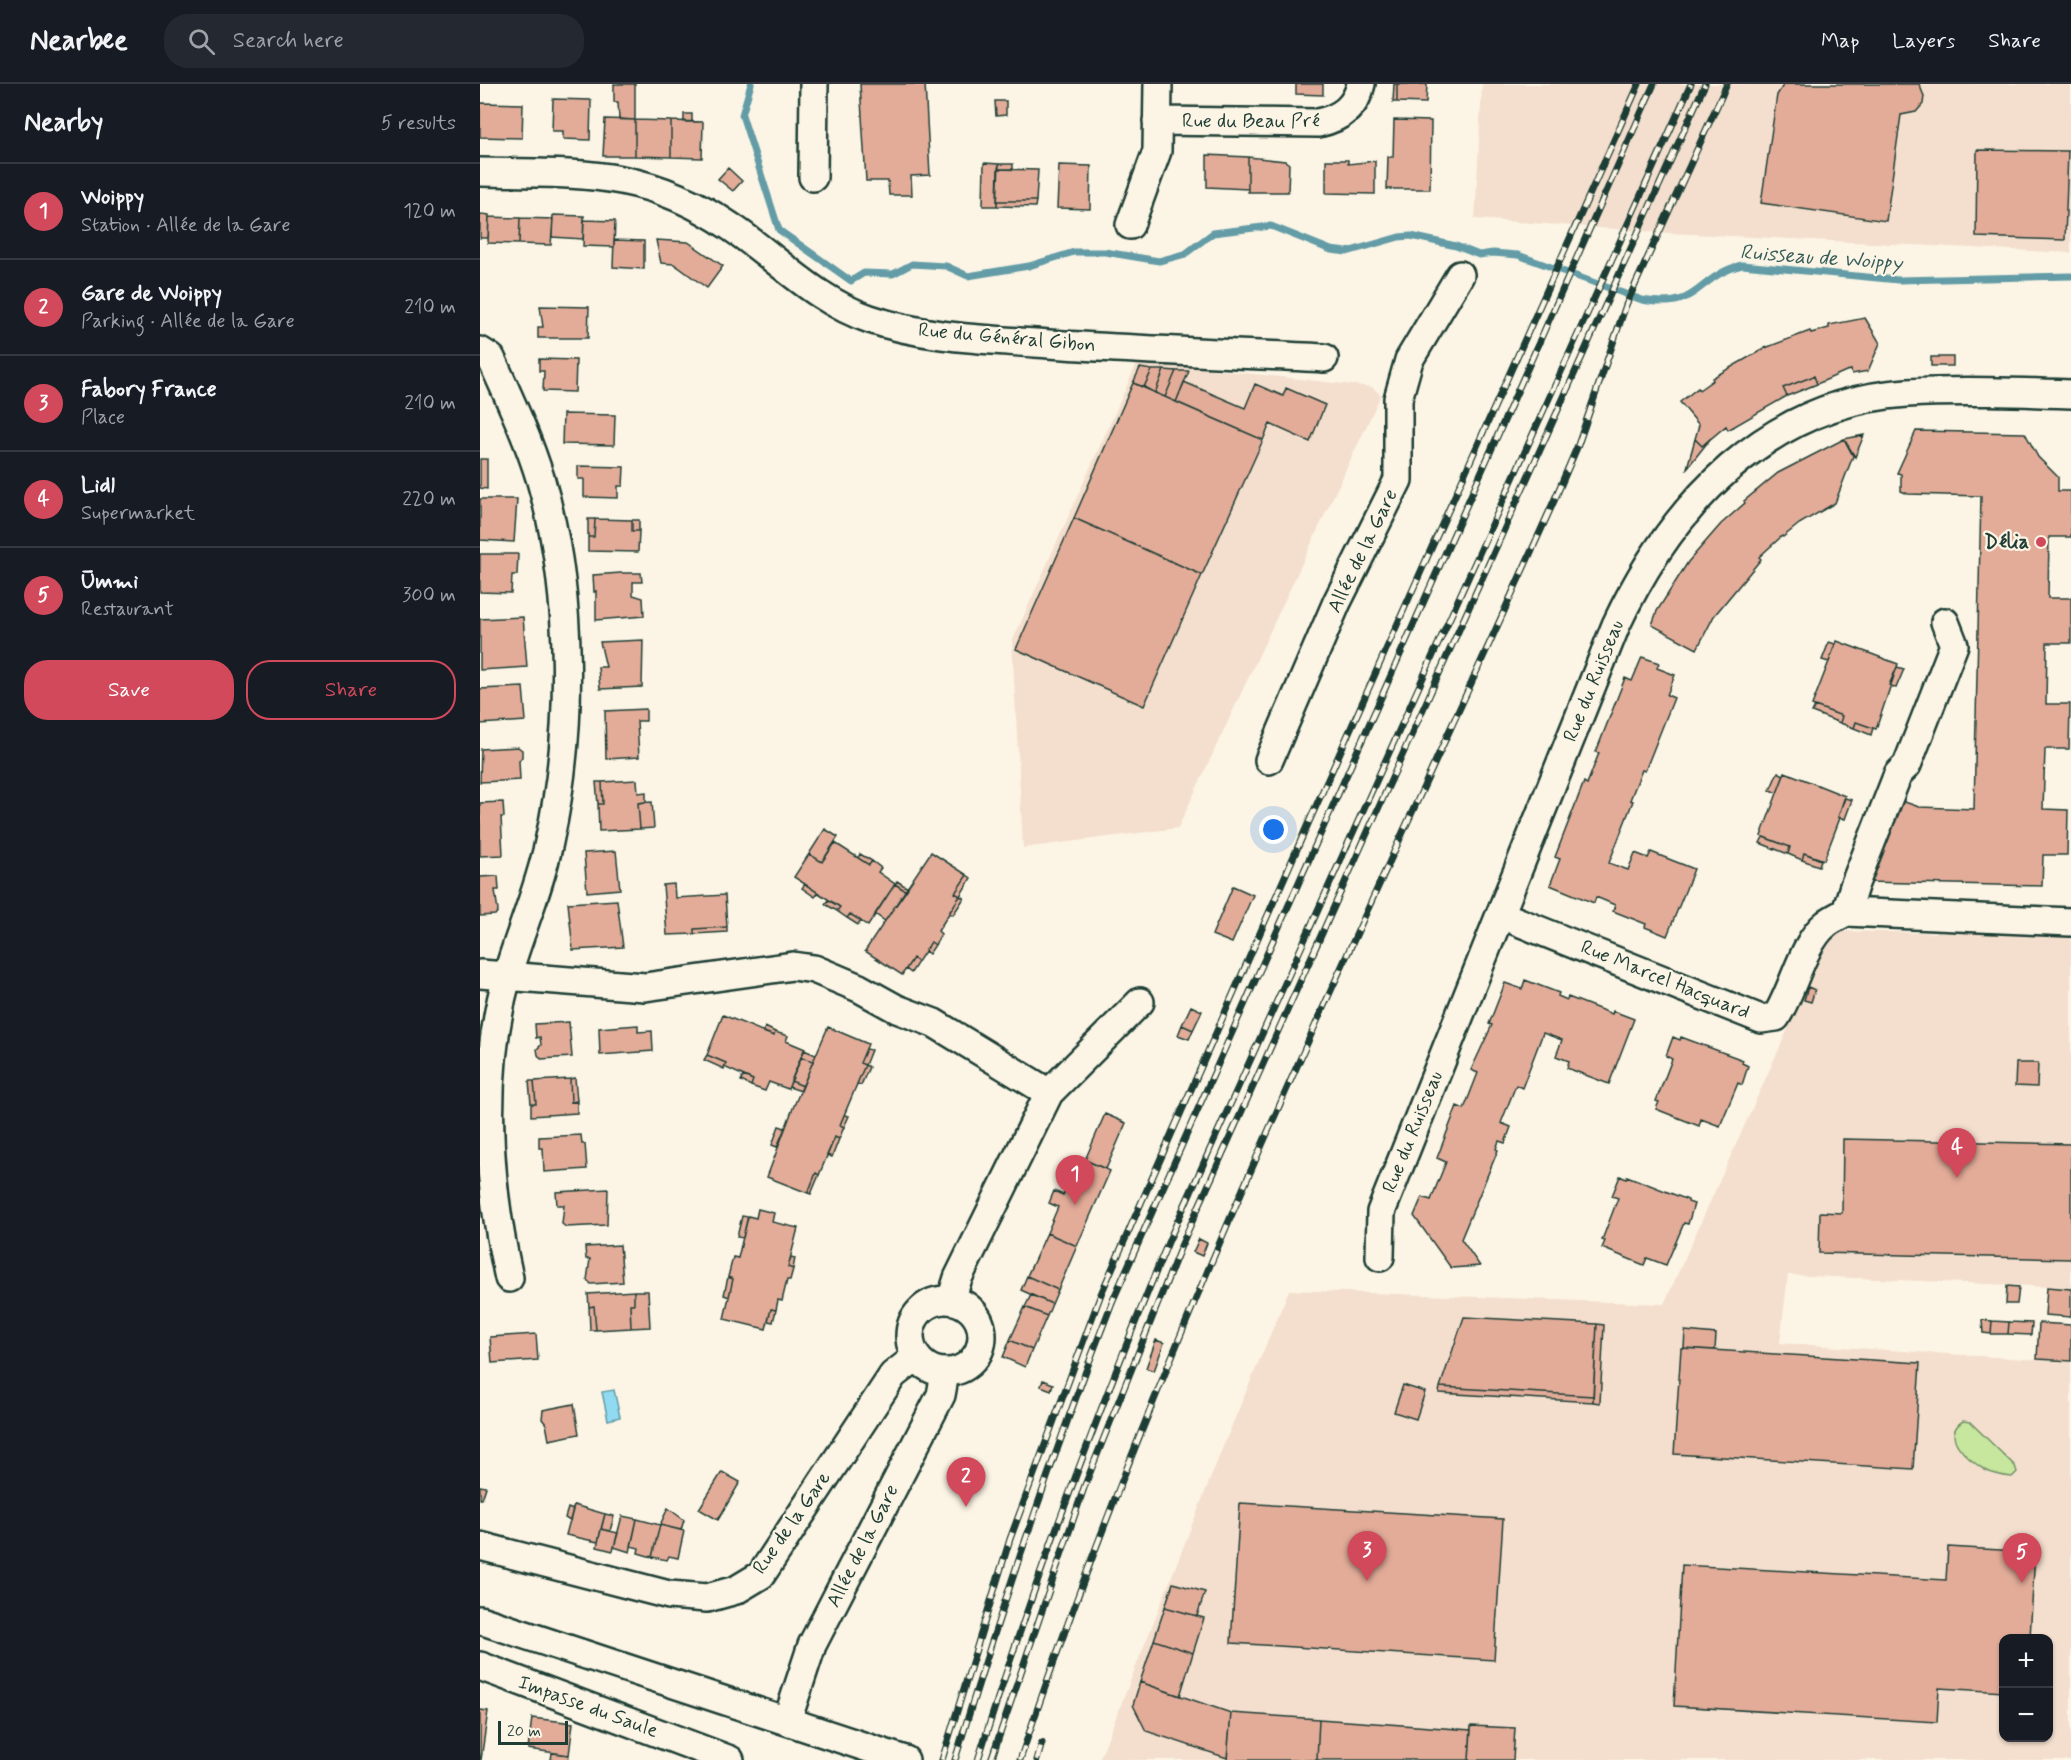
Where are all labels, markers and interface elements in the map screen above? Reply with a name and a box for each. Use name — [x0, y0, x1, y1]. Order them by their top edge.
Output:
search box — [164, 14, 584, 68]
text: Nearbee — [30, 23, 128, 60]
icon: search — [185, 25, 218, 58]
text: Search here — [233, 27, 344, 55]
text: Map — [1821, 27, 1859, 55]
text: Layers — [1892, 27, 1955, 55]
text: Share — [1988, 27, 2041, 55]
text: Nearby — [24, 106, 103, 140]
street label: Rue du Beau Pré — [1182, 108, 1320, 135]
text: 5 results — [381, 110, 456, 137]
text: Woippy — [81, 184, 144, 212]
text: 1 — [39, 198, 48, 225]
text: 120 m — [403, 198, 456, 225]
text: Station · Allée de la Gare — [81, 212, 291, 239]
water label: Ruisseau de Woippy — [1739, 238, 1904, 278]
text: Gare de Woippy — [81, 280, 222, 308]
text: 2 — [39, 294, 48, 321]
text: 210 m — [404, 294, 456, 321]
text: Parking · Allée de la Gare — [81, 308, 295, 335]
street label: Rue du Général Gibon — [917, 317, 1097, 359]
text: Fabory France — [81, 376, 217, 404]
text: 3 — [39, 390, 48, 417]
text: 210 m — [404, 390, 456, 417]
text: Place — [81, 404, 125, 431]
text: Lidl — [81, 472, 115, 500]
street label: Allée de la Gare — [1321, 485, 1405, 617]
text: 4 — [38, 486, 49, 513]
text: 220 m — [402, 486, 456, 513]
text: Supermarket — [81, 500, 195, 527]
place label: Délia — [1984, 529, 2029, 556]
marker: Délia — [2034, 535, 2048, 549]
text: Ūmmi — [81, 568, 138, 596]
text: 5 — [38, 582, 50, 609]
text: 300 m — [402, 582, 456, 609]
text: Restaurant — [81, 596, 174, 623]
street label: Rue du Ruisseau — [1557, 616, 1631, 746]
button: Save — [24, 660, 234, 720]
button: Share — [246, 660, 456, 720]
your location — [1259, 815, 1288, 844]
street label: Rue Marcel Hacquard — [1577, 934, 1753, 1026]
street label: Rue du Ruisseau — [1376, 1067, 1450, 1197]
pin: 4 — [1938, 1128, 1976, 1178]
pin: 1 — [1056, 1156, 1094, 1205]
pin: 2 — [946, 1458, 986, 1507]
street label: Rue de la Gare — [747, 1466, 837, 1580]
street label: Allée de la Gare — [820, 1480, 906, 1612]
pin: 3 — [1348, 1532, 1386, 1581]
pin: 5 — [2002, 1534, 2042, 1583]
map controls — [1999, 1634, 2053, 1742]
button: + — [1999, 1634, 2053, 1688]
street label: Impasse du Saule — [514, 1669, 662, 1745]
button: − — [1999, 1688, 2053, 1742]
scale bar — [498, 1718, 568, 1746]
text: 20 m — [507, 1721, 541, 1742]

